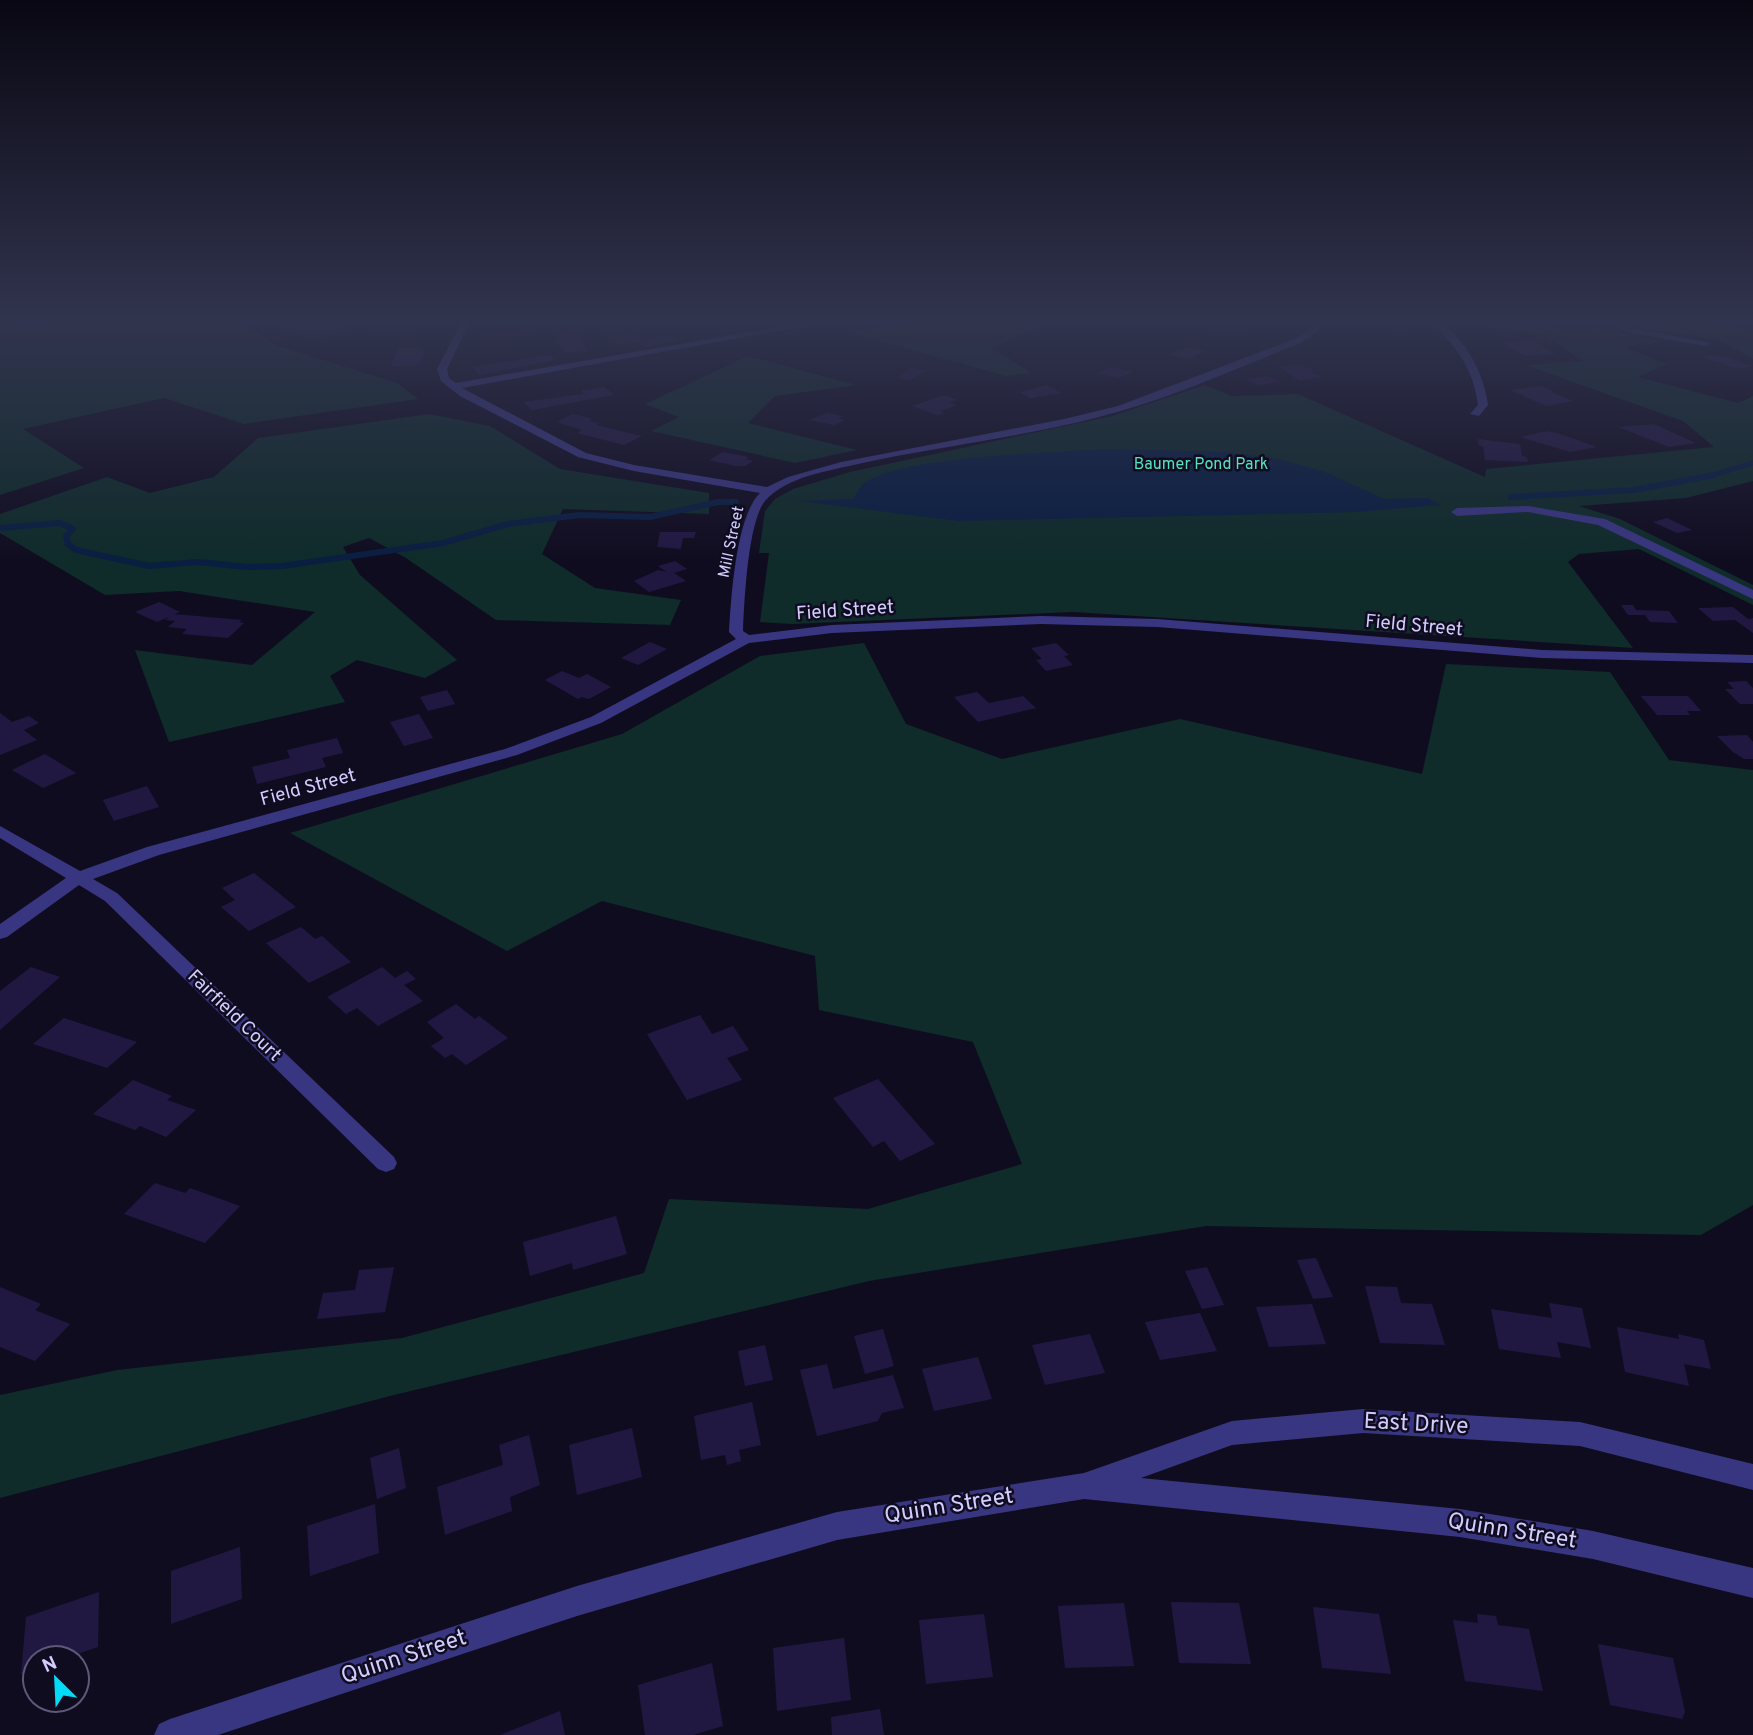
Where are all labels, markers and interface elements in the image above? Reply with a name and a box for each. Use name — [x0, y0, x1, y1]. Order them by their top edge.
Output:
park label: Baumer Pond Park — [1134, 455, 1268, 475]
street label: Mill Street — [715, 504, 749, 580]
street label: Field Street — [795, 596, 895, 626]
street label: Field Street — [1364, 610, 1464, 642]
street label: Field Street — [257, 764, 359, 812]
street label: Fairfield Court — [182, 965, 286, 1067]
street label: East Drive — [1363, 1408, 1469, 1442]
street label: Quinn Street — [882, 1482, 1016, 1532]
street label: Quinn Street — [1445, 1507, 1579, 1557]
street label: Quinn Street — [337, 1624, 471, 1692]
north arrow — [21, 1644, 91, 1714]
text: N — [39, 1652, 61, 1679]

